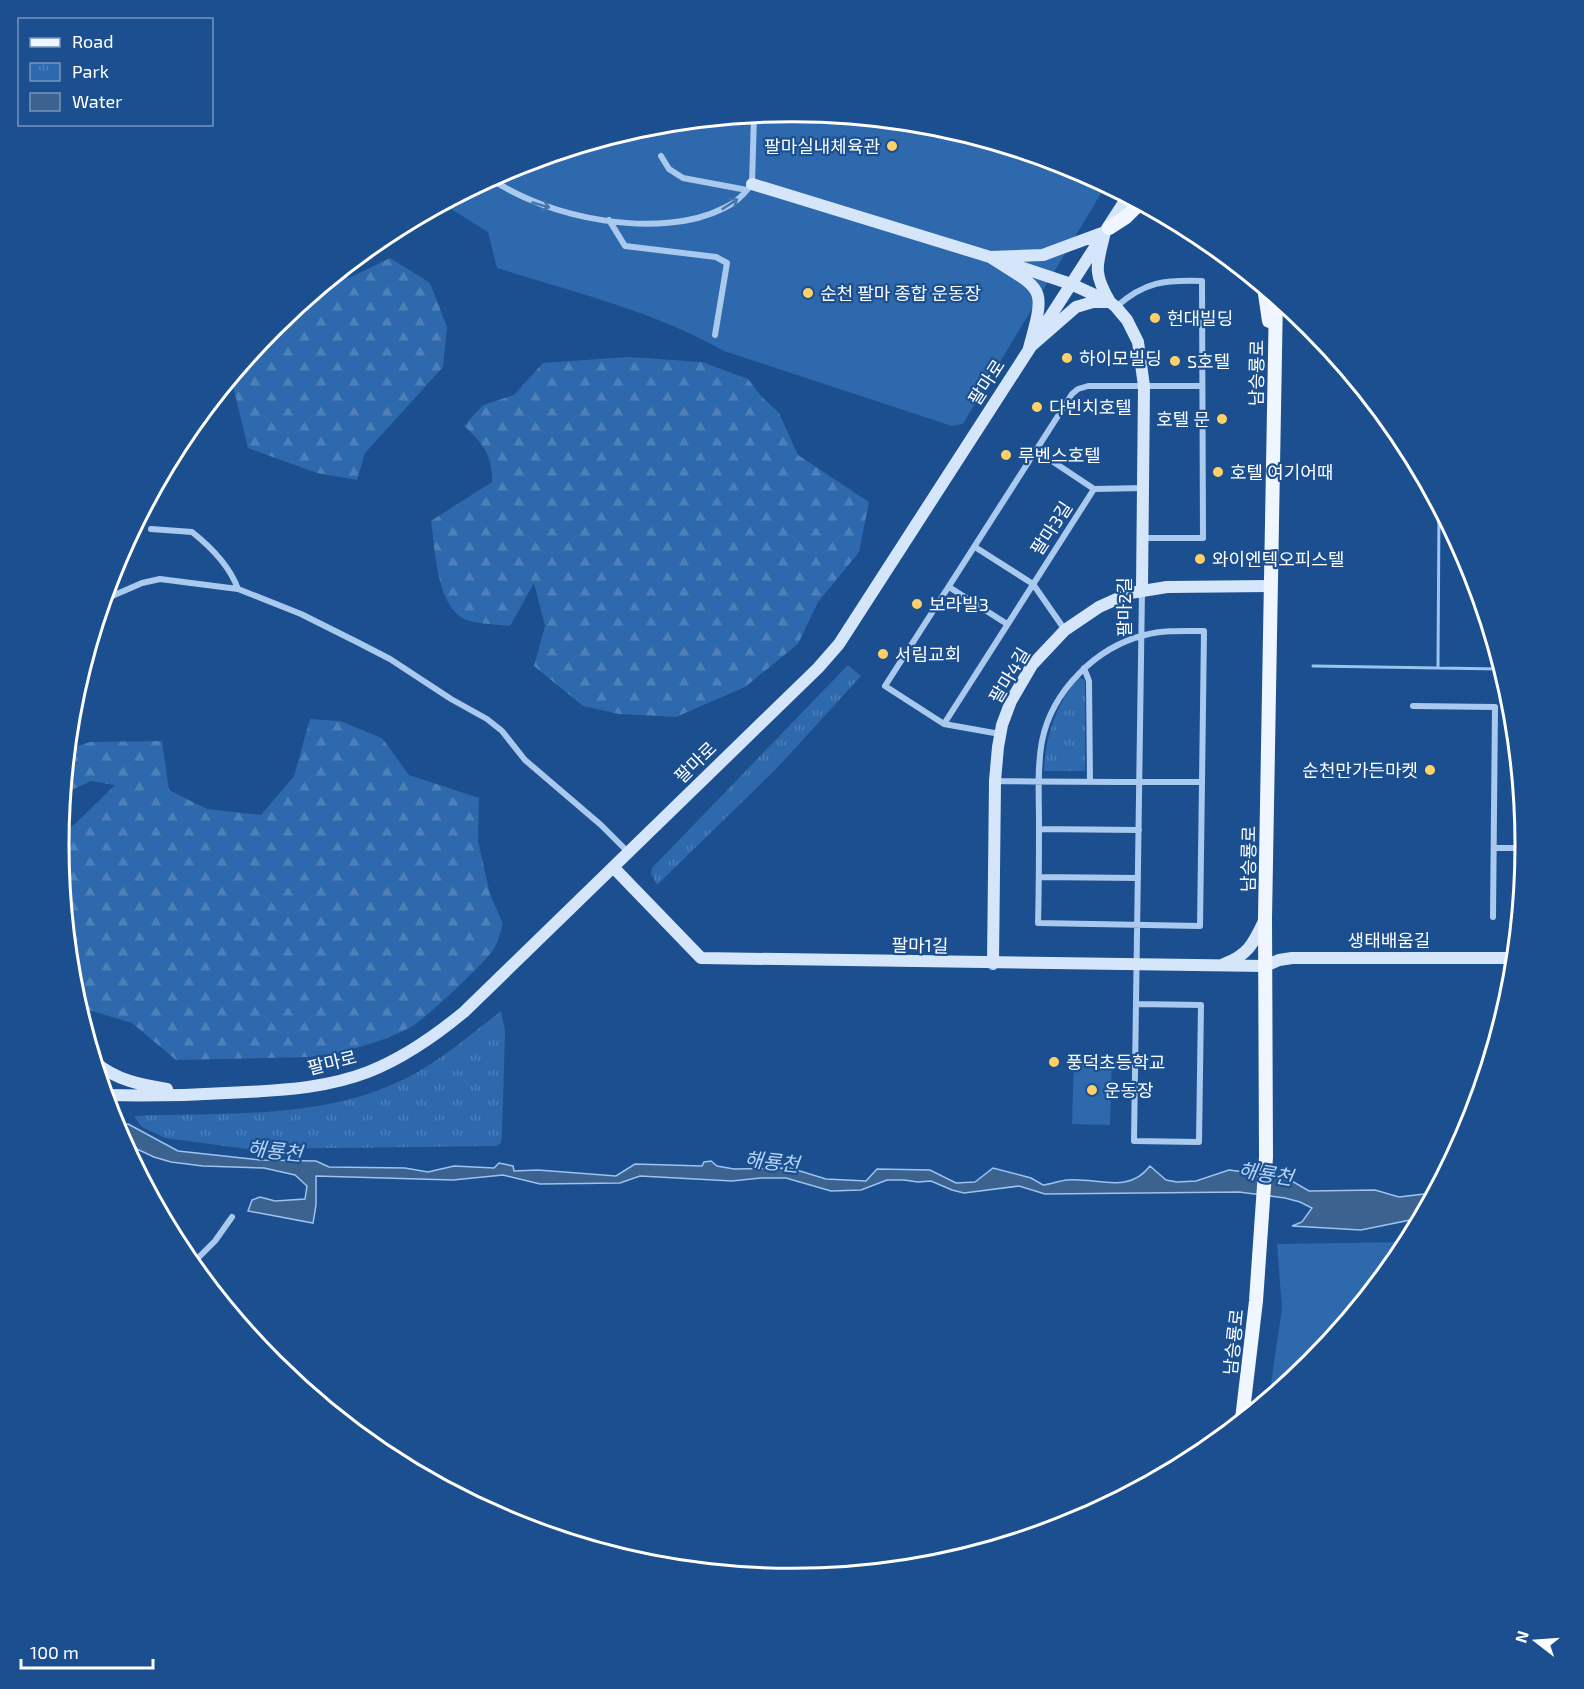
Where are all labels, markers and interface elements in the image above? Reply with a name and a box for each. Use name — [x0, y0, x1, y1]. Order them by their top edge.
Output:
legend — [18, 18, 213, 126]
text: Road — [72, 30, 113, 52]
text: Park — [72, 60, 109, 82]
text: Water — [72, 90, 122, 112]
place label: 팔마실내체육관 — [764, 135, 880, 157]
marker: 팔마실내체육관 — [885, 139, 899, 153]
one-way arrow — [722, 198, 738, 210]
one-way arrow — [531, 200, 550, 211]
place label: 순천 팔마 종합 운동장 — [820, 282, 981, 304]
marker: 순천 팔마 종합 운동장 — [801, 286, 815, 300]
place label: 현대빌딩 — [1167, 307, 1233, 329]
marker: 현대빌딩 — [1148, 311, 1162, 325]
street label: 남승룡로 — [1244, 340, 1268, 406]
place label: 하이모빌딩 — [1079, 347, 1162, 369]
place label: S호텔 — [1187, 350, 1230, 372]
marker: 하이모빌딩 — [1060, 351, 1074, 365]
marker: S호텔 — [1168, 354, 1182, 368]
street label: 팔마로 — [963, 355, 1009, 409]
place label: 다빈치호텔 — [1049, 396, 1132, 418]
marker: 다빈치호텔 — [1030, 400, 1044, 414]
place label: 호텔 문 — [1156, 408, 1210, 430]
marker: 호텔 문 — [1215, 412, 1229, 426]
place label: 루벤스호텔 — [1018, 444, 1101, 466]
marker: 루벤스호텔 — [999, 448, 1013, 462]
place label: 호텔 여기어때 — [1230, 461, 1333, 483]
marker: 호텔 여기어때 — [1211, 465, 1225, 479]
street label: 팔마3길 — [1026, 497, 1076, 559]
place label: 와이엔텍오피스텔 — [1212, 548, 1344, 570]
marker: 와이엔텍오피스텔 — [1193, 552, 1207, 566]
street label: 팔마2길 — [1113, 577, 1135, 637]
place label: 보라빌3 — [929, 593, 989, 615]
marker: 보라빌3 — [910, 597, 924, 611]
place label: 서림교회 — [895, 643, 961, 665]
street label: 팔마4길 — [984, 643, 1034, 707]
marker: 서림교회 — [876, 647, 890, 661]
street label: 팔마로 — [669, 737, 721, 787]
place label: 순천만가든마켓 — [1302, 759, 1418, 781]
marker: 순천만가든마켓 — [1423, 763, 1437, 777]
street label: 남승룡로 — [1236, 826, 1260, 892]
street label: 생태배움길 — [1348, 929, 1430, 951]
street label: 팔마1길 — [891, 934, 949, 956]
street label: 팔마로 — [305, 1045, 359, 1079]
place label: 풍덕초등학교 — [1066, 1051, 1165, 1073]
marker: 풍덕초등학교 — [1047, 1055, 1061, 1069]
place label: 운동장 — [1104, 1079, 1154, 1101]
marker: 운동장 — [1085, 1083, 1099, 1097]
water label: 해룡천 — [246, 1135, 306, 1165]
water label: 해룡천 — [743, 1146, 803, 1176]
water label: 해룡천 — [1237, 1157, 1298, 1190]
street label: 남승룡로 — [1219, 1308, 1247, 1376]
north arrow — [1506, 1611, 1566, 1671]
text: N — [1510, 1628, 1532, 1645]
scale bar — [21, 1632, 153, 1670]
text: 100 m — [30, 1641, 79, 1663]

